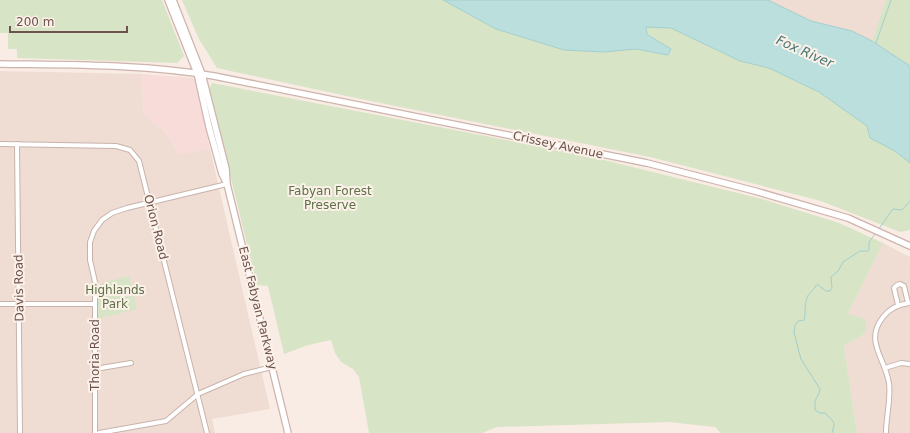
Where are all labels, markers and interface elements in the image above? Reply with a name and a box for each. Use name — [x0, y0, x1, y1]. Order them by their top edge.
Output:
scale bar — [10, 8, 127, 34]
text: 200 m — [16, 15, 54, 29]
water label: Fox River — [774, 32, 837, 71]
street label: Crissey Avenue — [512, 129, 604, 161]
park label: Fabyan Forest Preserve — [288, 184, 372, 212]
street label: Orion Road — [141, 193, 171, 261]
street label: East Fabyan Parkway — [236, 245, 280, 371]
street label: Davis Road — [11, 254, 27, 322]
park label: Highlands Park — [85, 283, 145, 311]
street label: Thoria Road — [88, 319, 102, 392]

